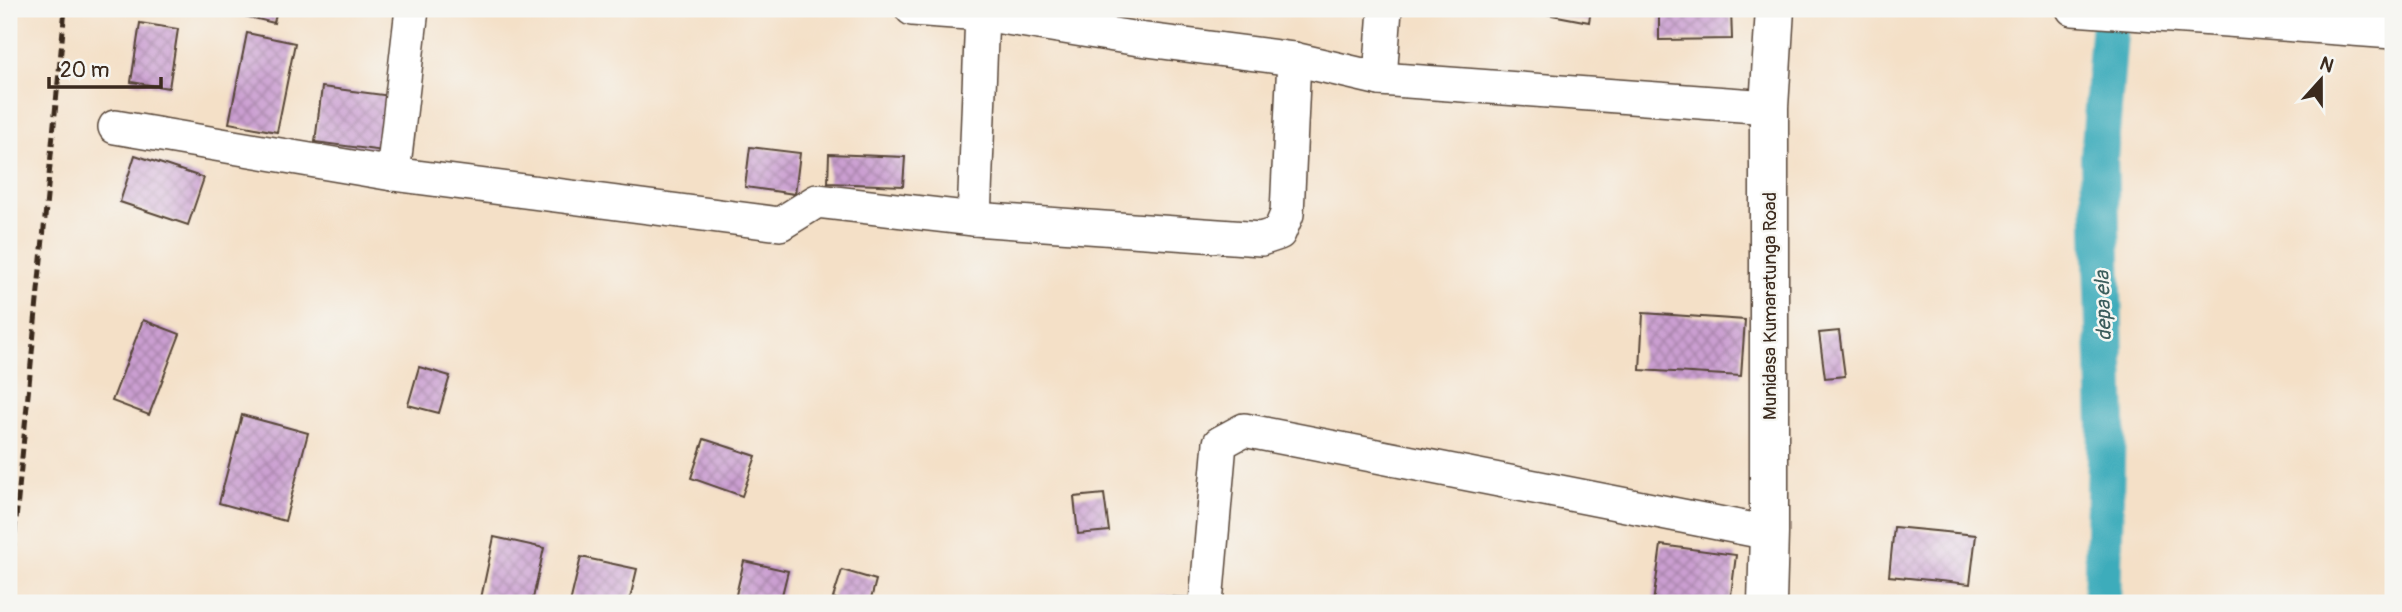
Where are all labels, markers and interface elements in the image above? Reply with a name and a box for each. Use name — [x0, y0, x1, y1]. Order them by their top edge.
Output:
scale bar — [49, 46, 161, 90]
north arrow — [2286, 46, 2356, 116]
text: N — [2316, 52, 2337, 79]
text: 20 m — [60, 57, 109, 84]
street label: Munidasa Kumaratunga Road — [1758, 192, 1782, 420]
water label: depa ela — [2089, 269, 2118, 342]

